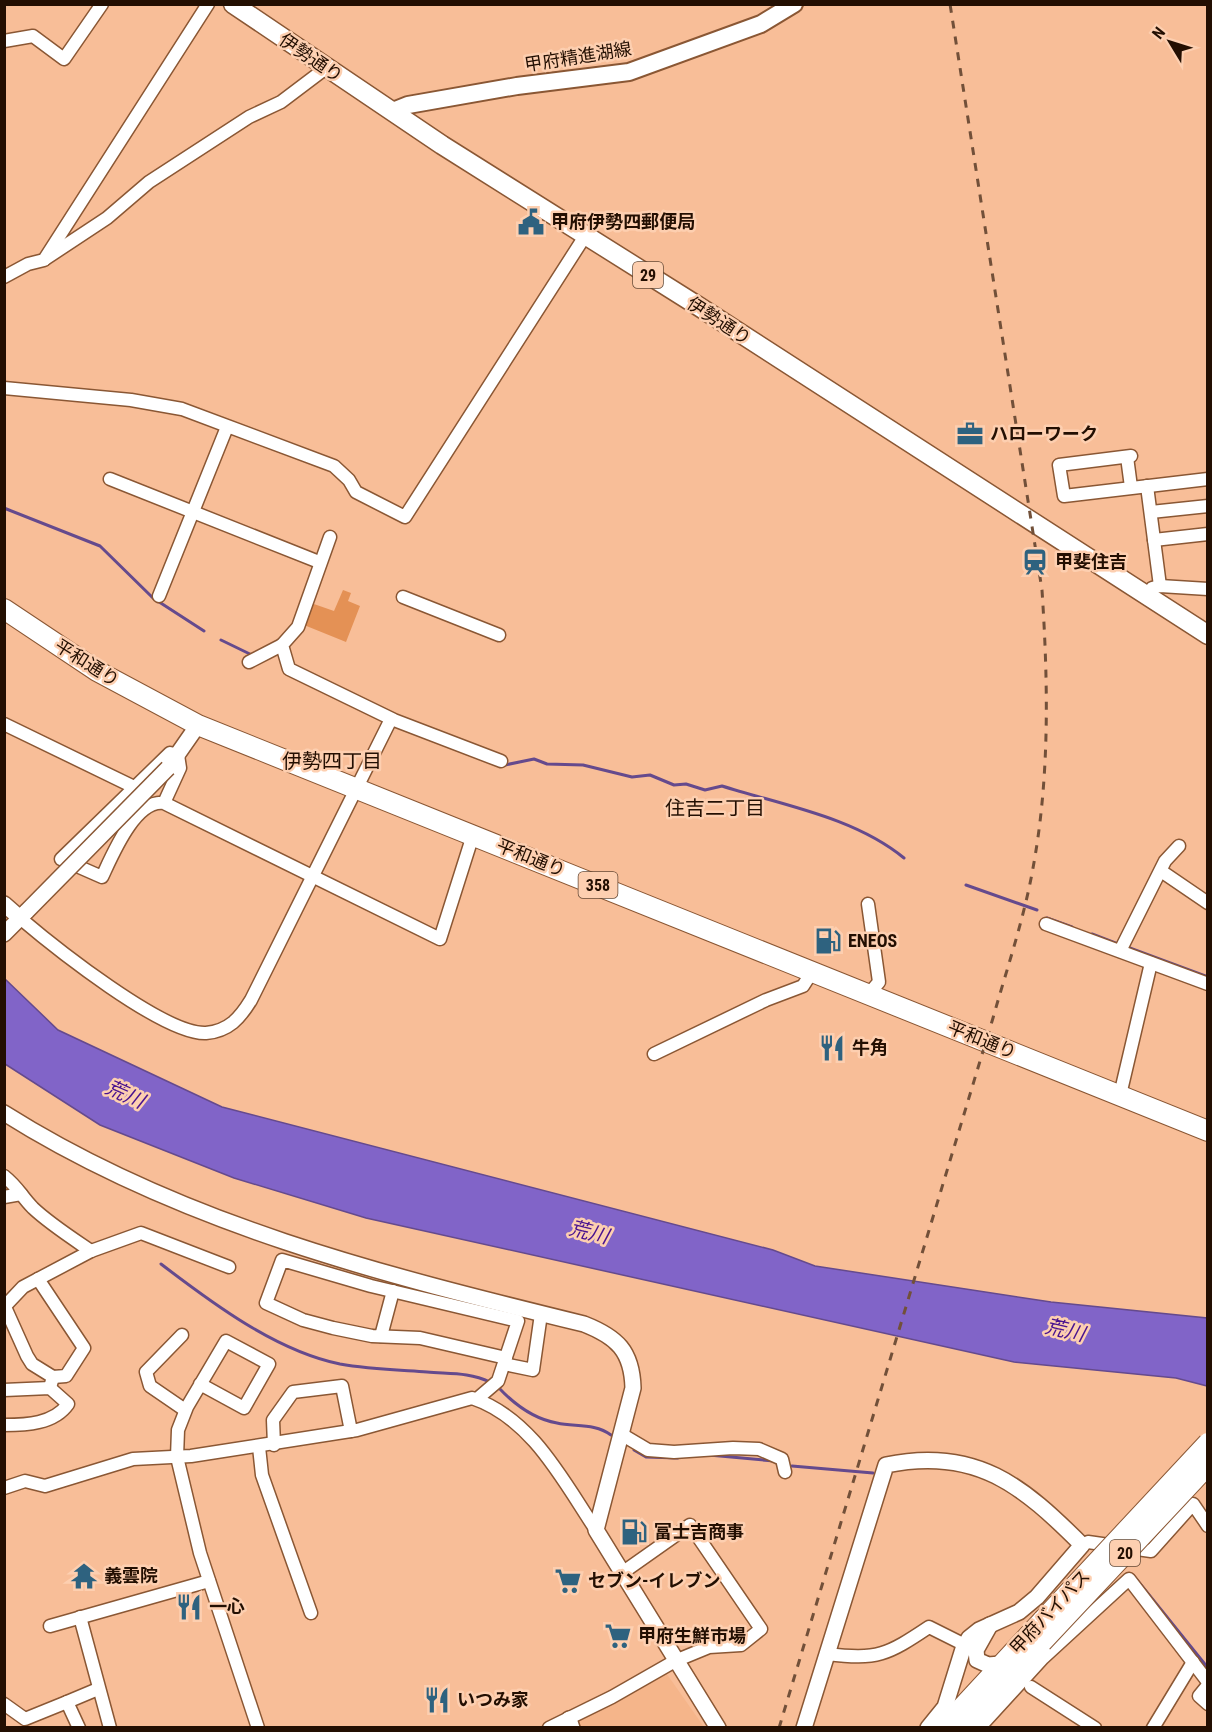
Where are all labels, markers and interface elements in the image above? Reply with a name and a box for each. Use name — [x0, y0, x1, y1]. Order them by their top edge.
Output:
north arrow — [1140, 12, 1200, 72]
text: N — [1148, 23, 1169, 43]
street label: 伊勢通り — [276, 29, 347, 86]
street label: 甲府精進湖線 — [523, 38, 633, 75]
public building icon: 甲府伊勢四郵便局 — [516, 207, 546, 237]
place label: 甲府伊勢四郵便局 — [551, 211, 695, 232]
road number: 29 — [633, 262, 663, 288]
street label: 伊勢通り — [683, 292, 755, 349]
office icon: ハローワーク — [955, 419, 985, 449]
place label: ハローワーク — [990, 423, 1098, 444]
station icon: 甲斐住吉 — [1020, 547, 1050, 577]
place label: 甲斐住吉 — [1055, 551, 1127, 572]
street label: 平和通り — [51, 635, 123, 691]
district label: 伊勢四丁目 — [282, 749, 382, 773]
district label: 住吉二丁目 — [665, 796, 765, 820]
street label: 平和通り — [494, 834, 568, 881]
road number: 358 — [578, 872, 618, 898]
fuel station icon: ENEOS — [813, 926, 843, 956]
place label: ENEOS — [848, 930, 898, 951]
street label: 平和通り — [945, 1016, 1019, 1063]
restaurant icon: 牛角 — [817, 1033, 847, 1063]
place label: 牛角 — [852, 1037, 888, 1058]
water label: 荒川 — [102, 1075, 150, 1114]
water label: 荒川 — [567, 1216, 613, 1249]
water label: 荒川 — [1043, 1314, 1089, 1347]
fuel station icon: 富士吉商事 — [619, 1517, 649, 1547]
place label: 富士吉商事 — [654, 1521, 744, 1542]
road number: 20 — [1110, 1540, 1140, 1566]
temple icon: 義雲院 — [69, 1561, 99, 1591]
place label: 義雲院 — [104, 1565, 158, 1586]
street label: 甲府バイパス — [1005, 1565, 1094, 1658]
supermarket icon: セブン-イレブン — [553, 1566, 583, 1596]
place label: セブン-イレブン — [588, 1570, 721, 1591]
restaurant icon: 一心 — [174, 1592, 204, 1622]
place label: 一心 — [209, 1596, 245, 1617]
supermarket icon: 甲府生鮮市場 — [603, 1621, 633, 1651]
place label: 甲府生鮮市場 — [638, 1625, 746, 1646]
restaurant icon: いつみ家 — [422, 1685, 452, 1715]
place label: いつみ家 — [457, 1689, 529, 1710]

